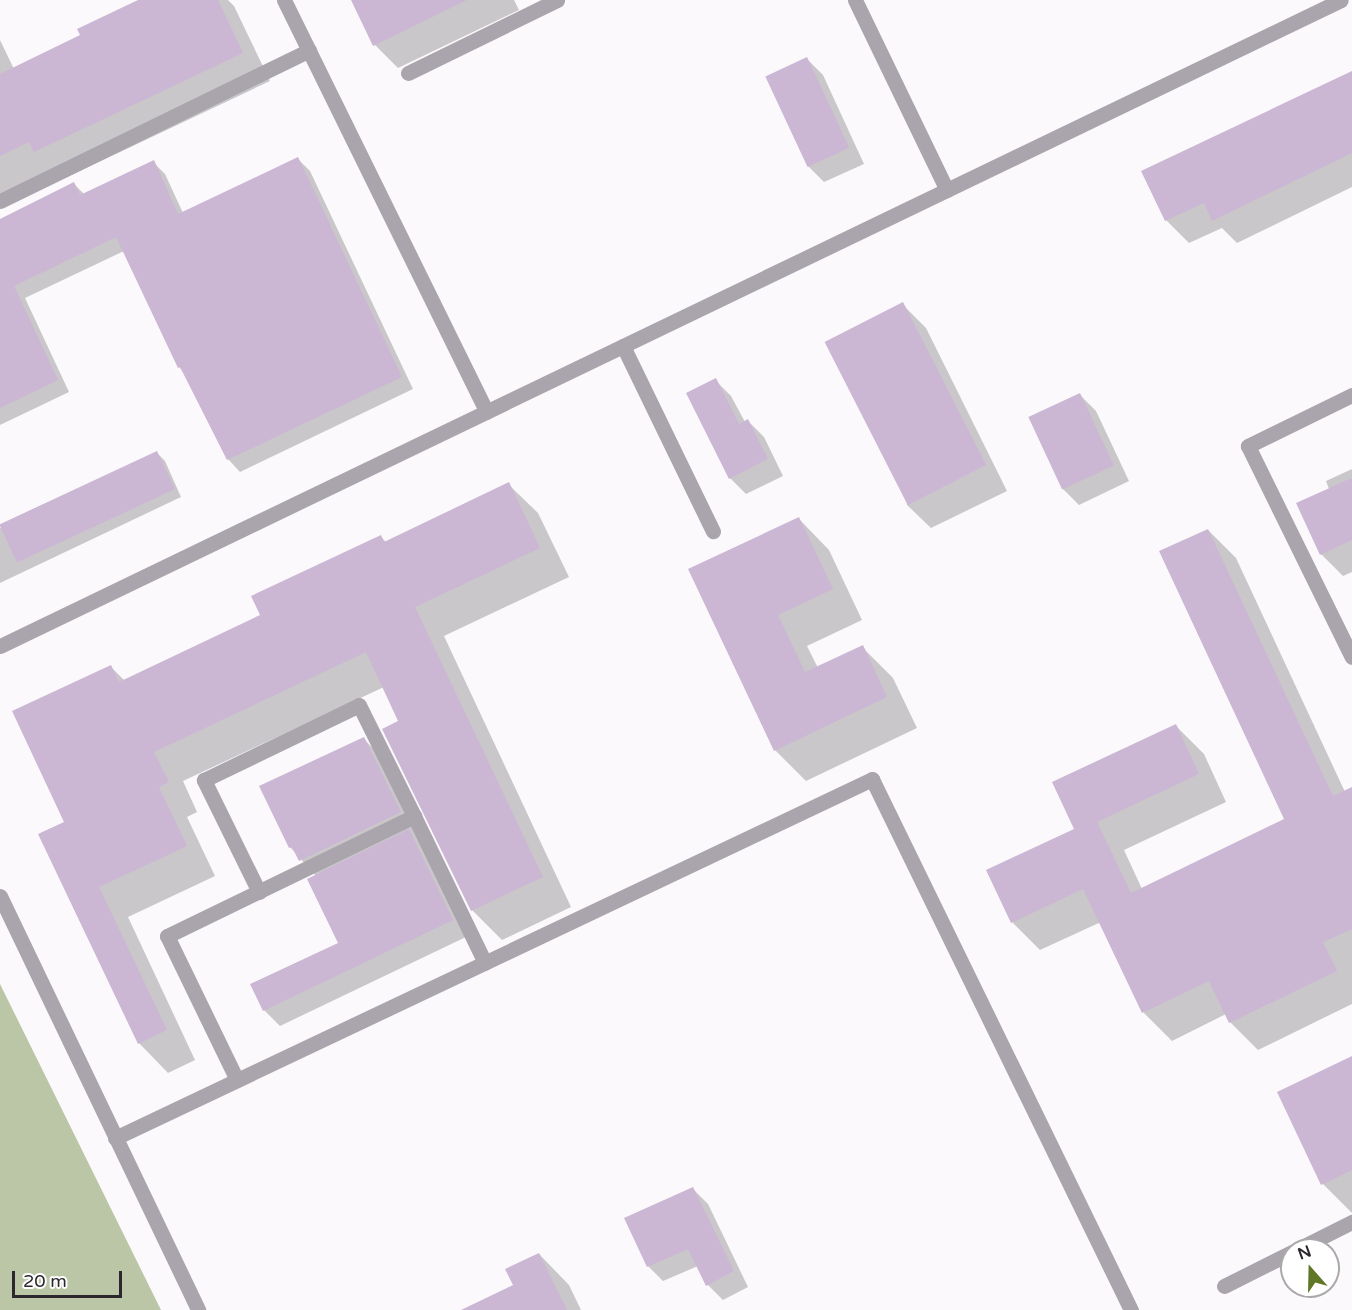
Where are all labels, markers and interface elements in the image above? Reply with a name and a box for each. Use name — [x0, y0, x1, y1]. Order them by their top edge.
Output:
north arrow — [1280, 1238, 1340, 1298]
text: N — [1295, 1241, 1314, 1265]
scale bar — [15, 1259, 124, 1297]
text: 20 m — [23, 1270, 67, 1292]

